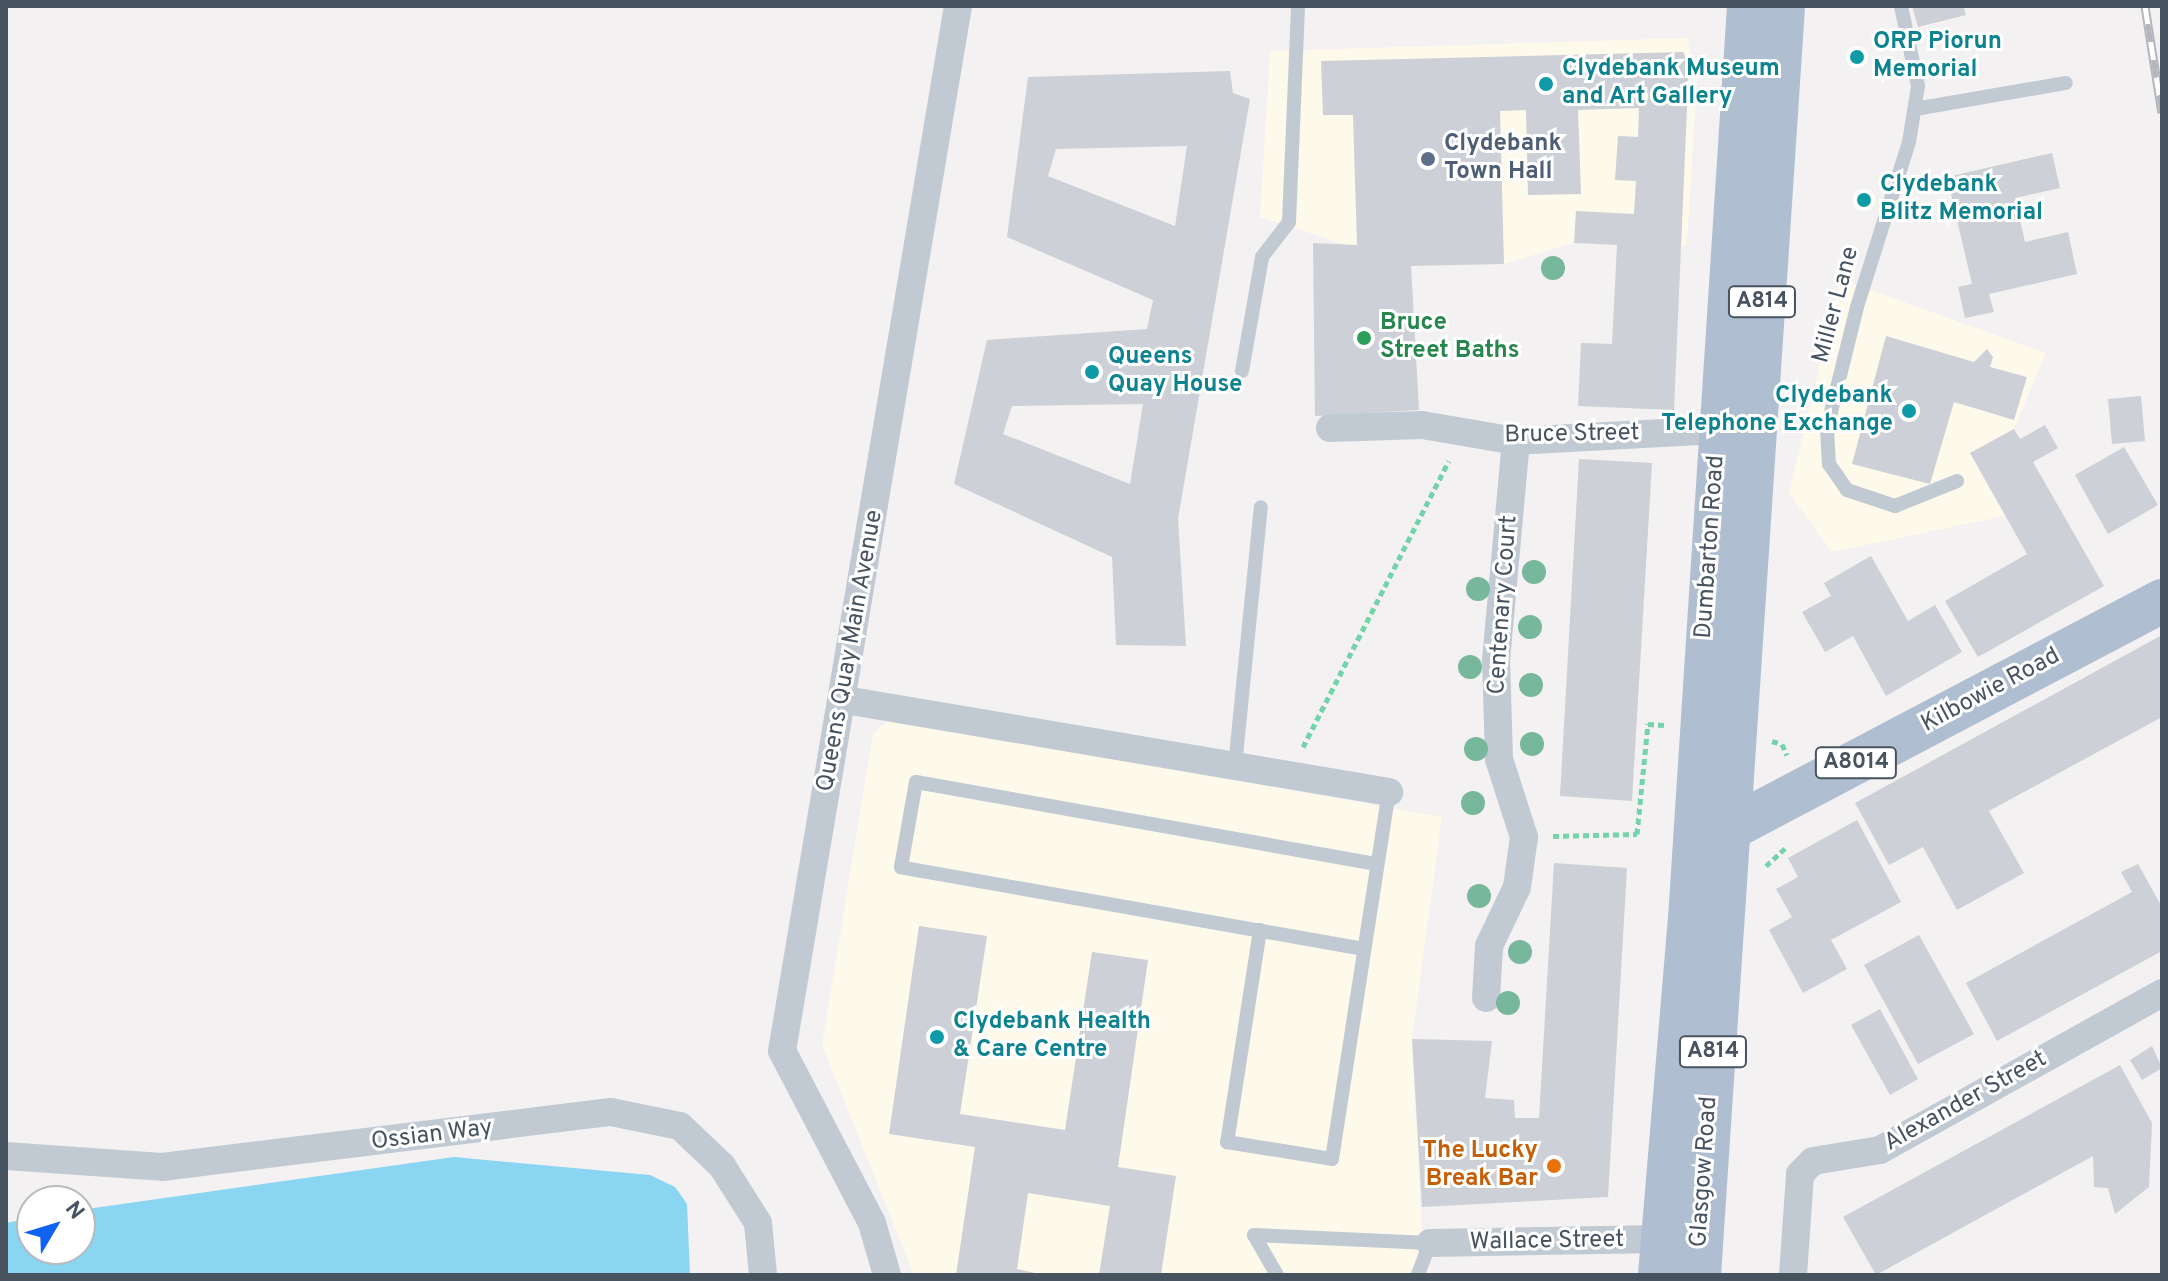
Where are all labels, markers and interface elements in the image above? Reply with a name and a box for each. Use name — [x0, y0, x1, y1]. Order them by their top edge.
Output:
place label: ORP Piorun Memorial — [1873, 29, 2002, 85]
marker: ORP Piorun Memorial — [1848, 48, 1866, 66]
place label: Clydebank Museum and Art Gallery — [1562, 56, 1780, 112]
marker: Clydebank Museum and Art Gallery — [1537, 75, 1555, 93]
place label: Clydebank Town Hall — [1444, 131, 1562, 187]
marker: Clydebank Town Hall — [1419, 150, 1437, 168]
place label: Clydebank Blitz Memorial — [1880, 172, 2043, 228]
marker: Clydebank Blitz Memorial — [1855, 191, 1873, 209]
street label: Miller Lane — [1808, 244, 1866, 366]
road number: A814 — [1726, 284, 1798, 320]
place label: Bruce Street Baths — [1380, 310, 1520, 366]
marker: Bruce Street Baths — [1355, 329, 1373, 347]
place label: Queens Quay House — [1108, 344, 1242, 400]
marker: Queens Quay House — [1083, 363, 1101, 381]
place label: Clydebank Telephone Exchange — [1661, 383, 1893, 439]
marker: Clydebank Telephone Exchange — [1900, 402, 1918, 420]
street label: Bruce Street — [1504, 419, 1640, 451]
street label: Dumbarton Road — [1690, 454, 1732, 640]
street label: Queens Quay Main Avenue — [812, 507, 890, 795]
street label: Centenary Court — [1483, 514, 1525, 696]
street label: Kilbowie Road — [1917, 642, 2065, 740]
road number: A8014 — [1814, 745, 1898, 781]
place label: Clydebank Health & Care Centre — [953, 1009, 1151, 1065]
marker: Clydebank Health & Care Centre — [928, 1028, 946, 1046]
road number: A814 — [1677, 1034, 1749, 1070]
street label: Alexander Street — [1880, 1046, 2052, 1158]
street label: Glasgow Road — [1685, 1096, 1725, 1248]
street label: Ossian Way — [369, 1114, 495, 1158]
place label: The Lucky Break Bar — [1423, 1138, 1538, 1194]
marker: The Lucky Break Bar — [1545, 1157, 1563, 1175]
north arrow — [16, 1185, 96, 1265]
text: N — [58, 1197, 89, 1226]
street label: Wallace Street — [1469, 1226, 1625, 1258]

